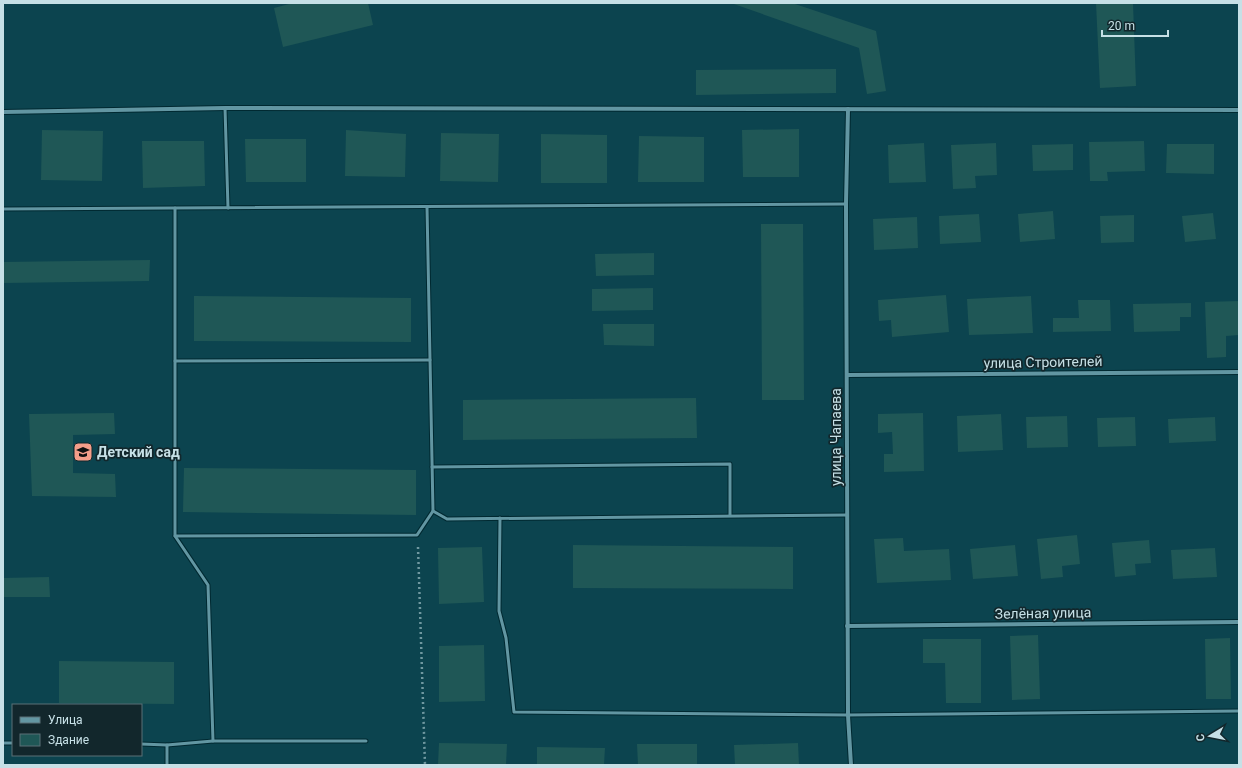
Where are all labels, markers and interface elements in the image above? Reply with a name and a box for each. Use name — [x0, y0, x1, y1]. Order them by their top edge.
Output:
scale bar — [1102, 12, 1168, 38]
text: 20 m — [1108, 19, 1135, 33]
street label: улица Строителей — [983, 353, 1103, 371]
street label: улица Чапаева — [828, 388, 844, 486]
school or university icon: Детский сад — [72, 441, 94, 463]
place label: Детский сад — [97, 444, 180, 460]
street label: Зелёная улица — [995, 604, 1091, 622]
legend — [12, 704, 142, 756]
text: Улица — [48, 713, 83, 727]
north arrow — [1190, 716, 1230, 756]
text: Здание — [48, 733, 89, 747]
text: С — [1194, 733, 1208, 742]

